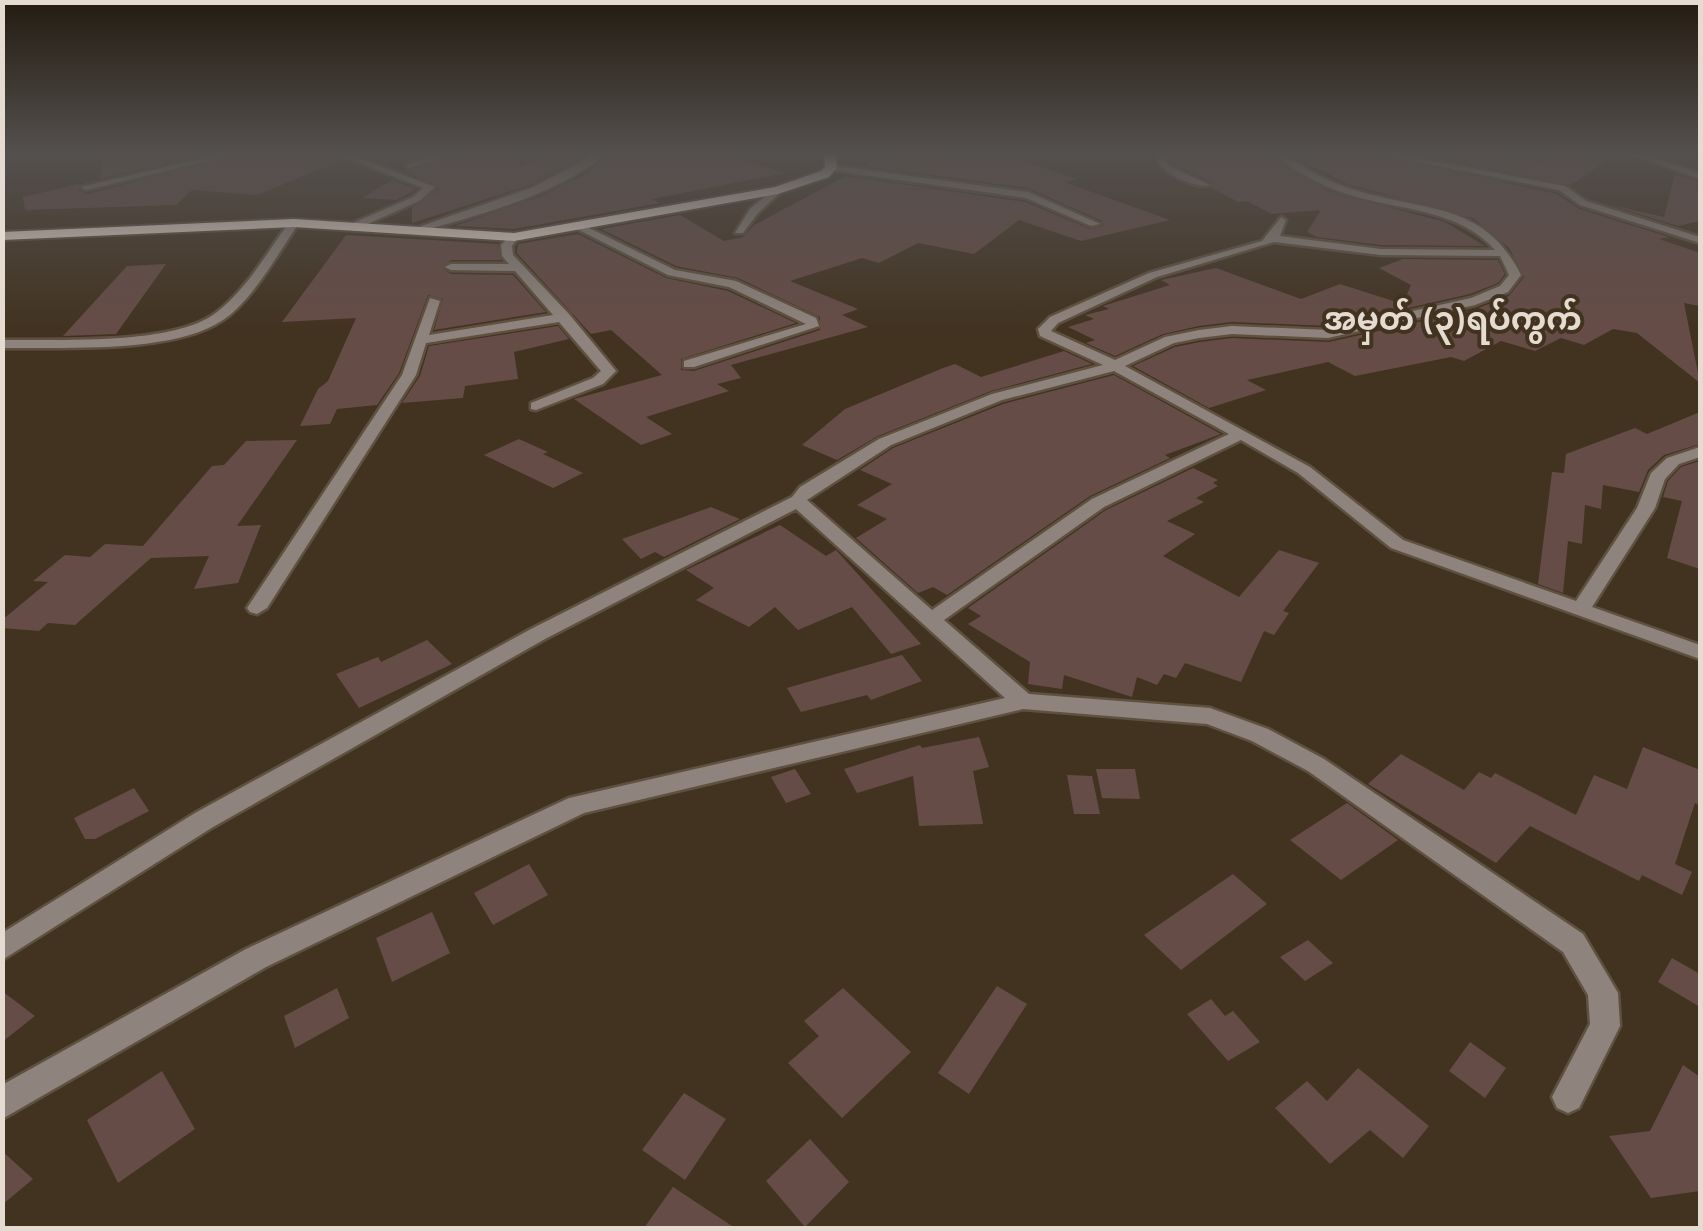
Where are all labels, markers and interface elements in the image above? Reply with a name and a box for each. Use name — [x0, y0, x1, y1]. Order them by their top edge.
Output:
district label: အမှတ် (၃)ရပ်ကွက် — [1324, 297, 1582, 345]

